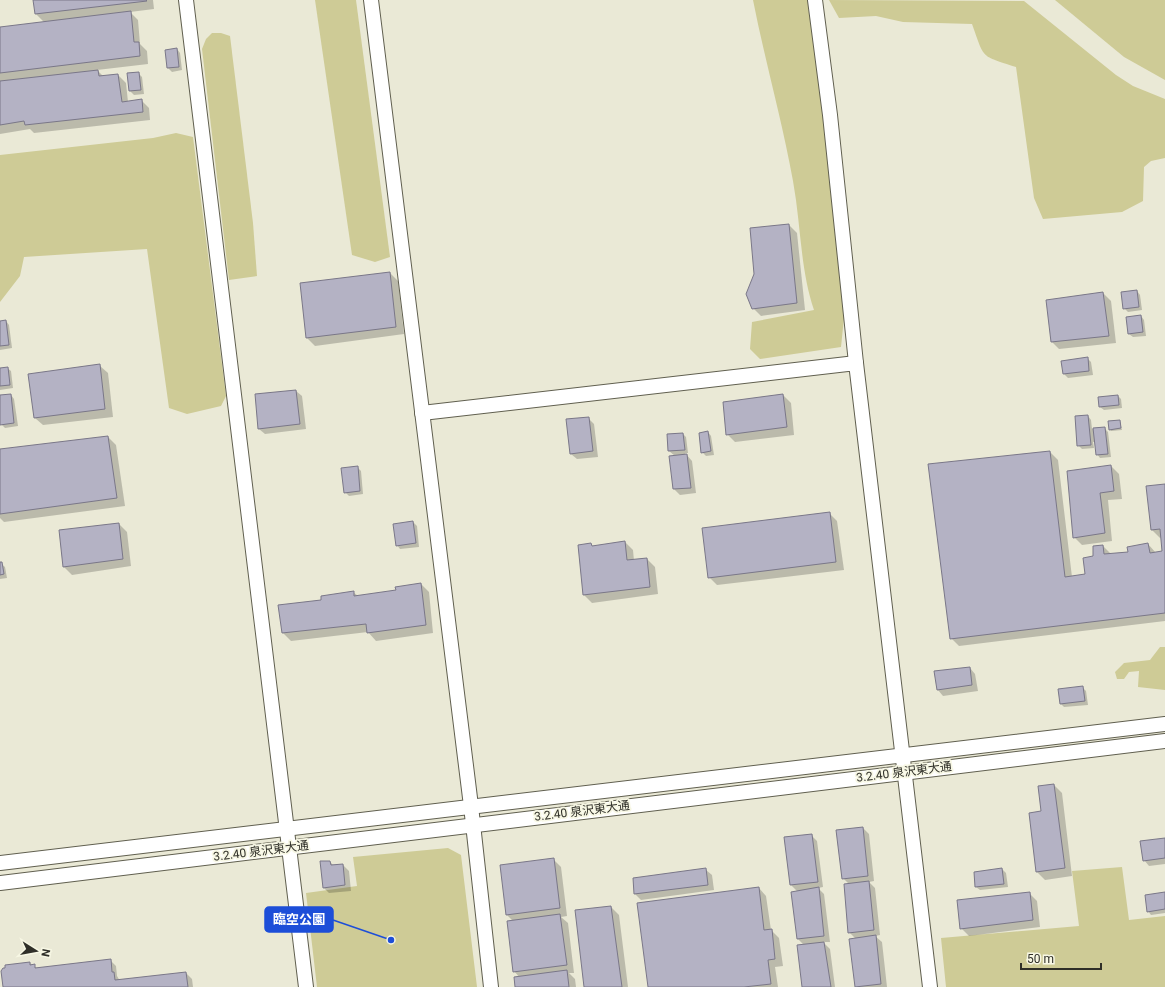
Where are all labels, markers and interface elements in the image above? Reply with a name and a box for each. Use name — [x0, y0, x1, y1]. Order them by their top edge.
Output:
street label: 3.2.40 泉沢東大通 — [855, 759, 953, 785]
street label: 3.2.40 泉沢東大通 — [533, 798, 631, 824]
street label: 3.2.40 泉沢東大通 — [212, 838, 310, 864]
callout: 臨空公園 — [265, 907, 333, 932]
text: 臨空公園 — [273, 912, 325, 927]
north arrow — [16, 931, 56, 971]
scale bar — [1021, 945, 1101, 971]
text: N — [38, 948, 52, 958]
text: 50 m — [1027, 952, 1054, 966]

